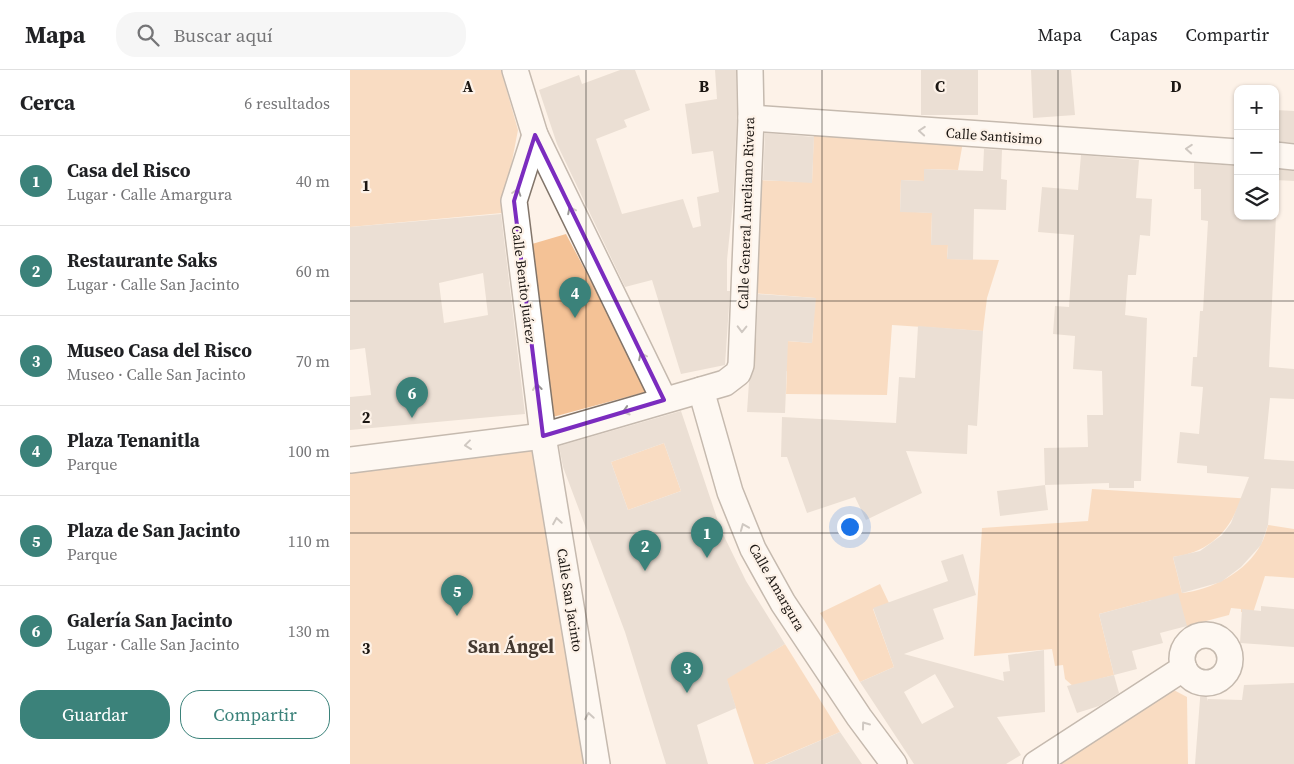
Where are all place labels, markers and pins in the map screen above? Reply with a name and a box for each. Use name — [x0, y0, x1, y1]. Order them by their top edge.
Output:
pin: 4 — [559, 277, 591, 318]
pin: 6 — [396, 377, 428, 418]
pin: 1 — [691, 517, 723, 558]
pin: 2 — [629, 530, 661, 571]
pin: 5 — [441, 575, 473, 616]
pin: 3 — [671, 652, 703, 693]

